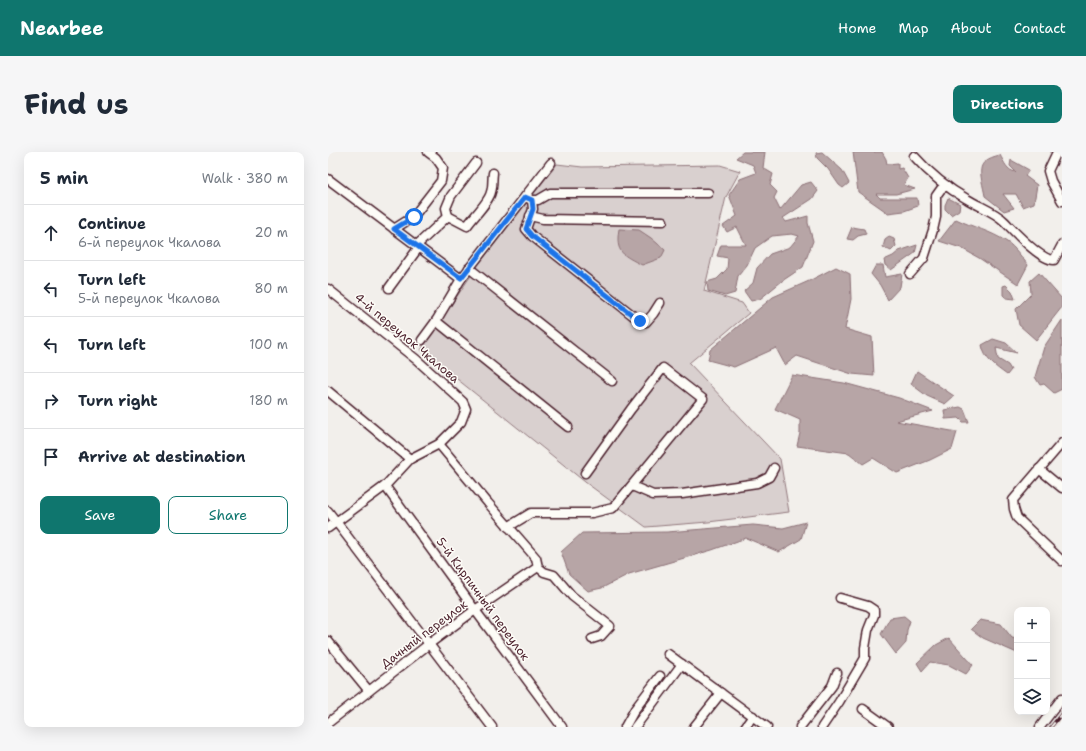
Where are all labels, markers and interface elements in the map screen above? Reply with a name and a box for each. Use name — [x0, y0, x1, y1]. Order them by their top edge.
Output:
text: Nearbee — [20, 16, 104, 41]
text: Home — [838, 19, 877, 37]
text: Map — [899, 19, 929, 37]
text: About — [951, 19, 992, 37]
text: Contact — [1014, 19, 1066, 37]
text: Find us — [24, 85, 129, 123]
button: Directions — [953, 85, 1062, 123]
text: 5 min — [40, 167, 88, 189]
text: Walk · 380 m — [202, 170, 288, 187]
route start — [405, 208, 423, 226]
text: Continue — [78, 214, 146, 234]
icon: ahead — [40, 222, 62, 244]
text: 20 m — [255, 224, 288, 241]
text: 6-й переулок Чкалова — [78, 234, 221, 251]
text: Turn left — [78, 270, 146, 290]
icon: left — [40, 278, 62, 300]
text: 80 m — [254, 280, 288, 297]
street label: 4-й переулок Чкалова — [351, 289, 463, 387]
text: 5-й переулок Чкалова — [78, 290, 220, 307]
route end — [631, 312, 649, 330]
icon: left — [40, 334, 62, 356]
text: Turn left — [78, 335, 146, 355]
text: 100 m — [249, 336, 288, 353]
icon: right — [40, 390, 62, 412]
text: Turn right — [78, 391, 158, 411]
text: 180 m — [249, 392, 288, 409]
icon: arrive — [40, 446, 62, 468]
text: Arrive at destination — [78, 447, 246, 467]
button: Save — [40, 496, 160, 534]
button: Share — [168, 496, 288, 534]
street label: 5-й Кирпичный переулок — [433, 534, 534, 664]
street label: Дачный переулок — [378, 596, 471, 672]
map controls — [1014, 607, 1050, 715]
button: + — [1014, 607, 1050, 643]
button: − — [1014, 643, 1050, 679]
button: layers — [1014, 679, 1050, 715]

